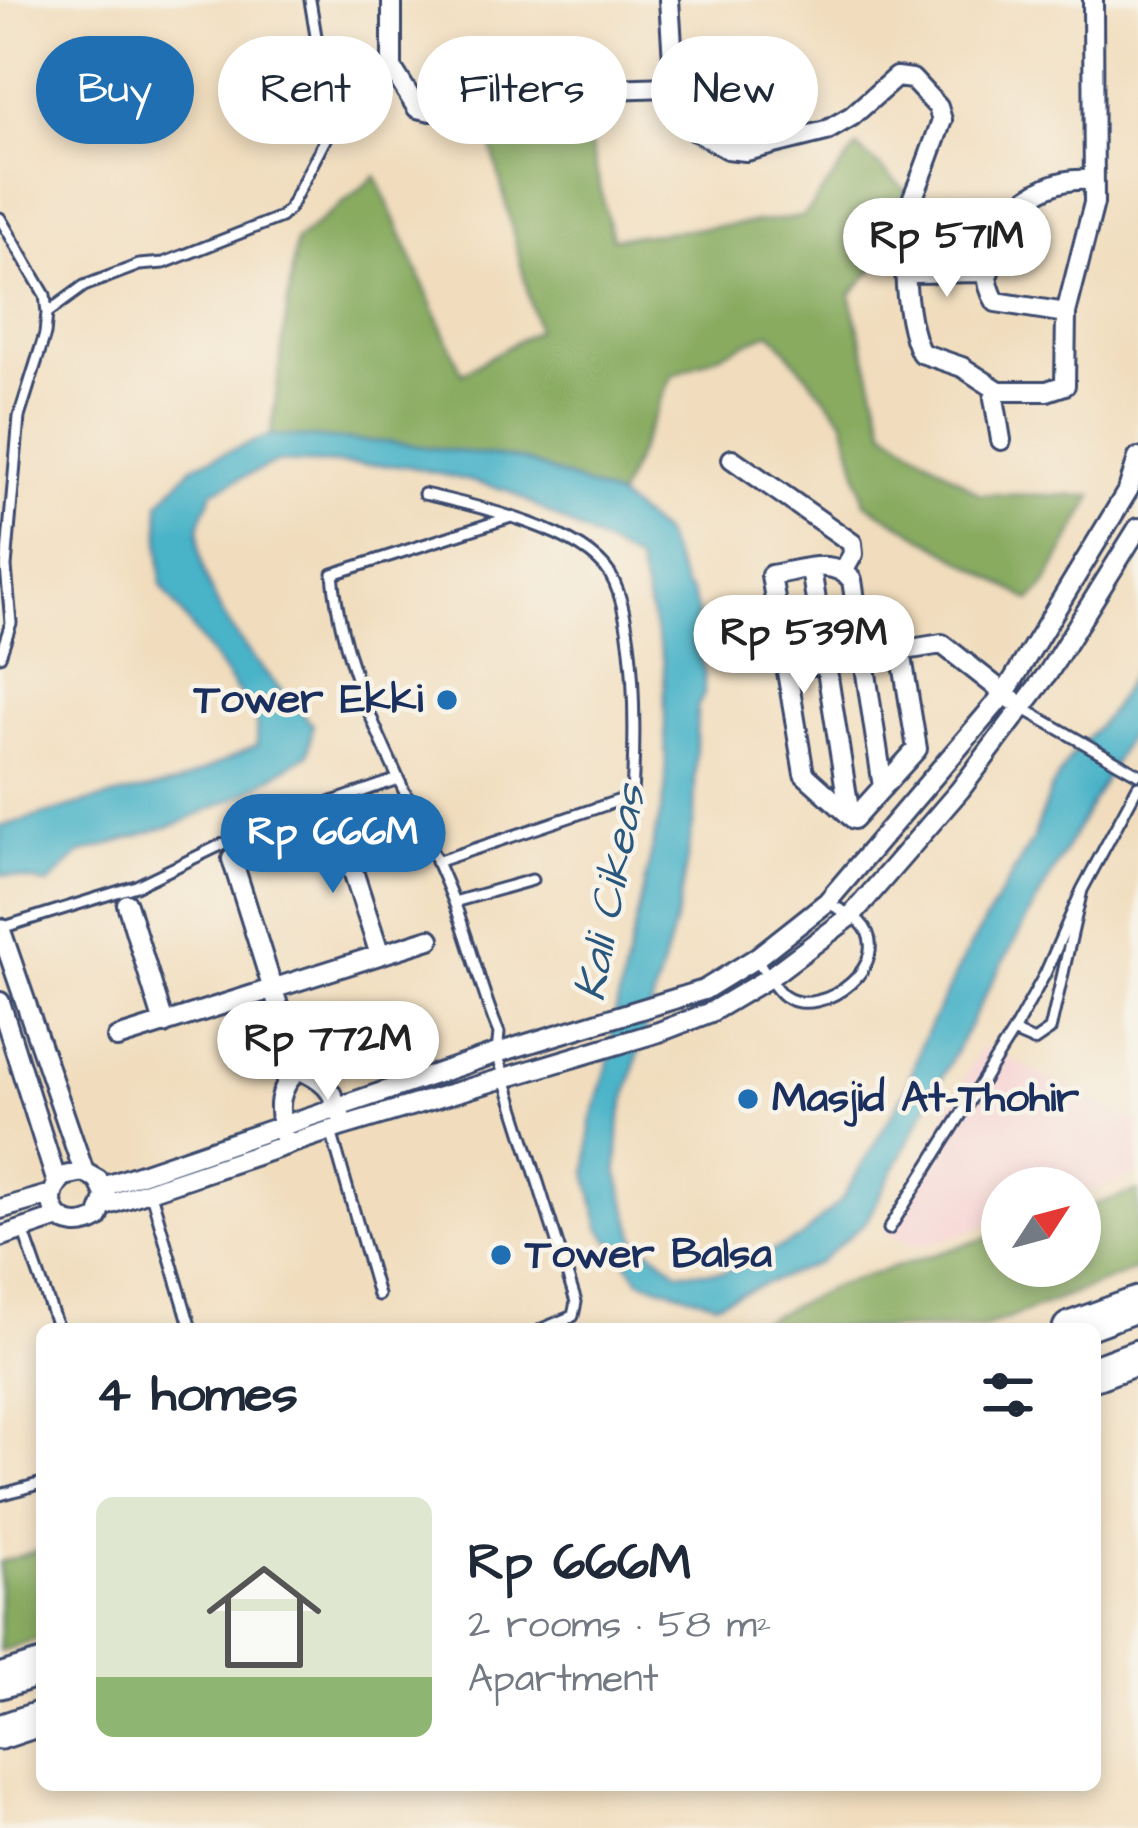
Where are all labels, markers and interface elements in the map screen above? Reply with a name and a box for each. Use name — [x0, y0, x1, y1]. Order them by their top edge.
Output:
chip: Buy — [36, 36, 194, 144]
chip: Rent — [218, 36, 393, 144]
chip: Filters — [417, 36, 627, 144]
chip: New — [651, 36, 818, 144]
pin: Rp 571M — [836, 198, 1058, 300]
text: Rp 571M — [870, 210, 1024, 264]
pin: Rp 539M — [693, 595, 915, 697]
text: Rp 539M — [720, 607, 888, 661]
place label: Tower Ekki — [193, 671, 424, 729]
marker: Tower Ekki — [434, 687, 460, 713]
water label: Kali Cikeas — [560, 778, 663, 1006]
pin: Rp 666M — [222, 794, 444, 896]
text: Rp 666M — [248, 806, 418, 860]
pin: Rp 772M — [217, 1001, 439, 1103]
text: Rp 772M — [244, 1013, 412, 1067]
place label: Masjid At-Thohir — [772, 1070, 1080, 1128]
marker: Masjid At-Thohir — [735, 1086, 761, 1112]
north arrow — [981, 1167, 1101, 1287]
map controls — [981, 1167, 1101, 1287]
place label: Tower Balsa — [524, 1226, 772, 1284]
marker: Tower Balsa — [488, 1242, 514, 1268]
text: 4 homes — [96, 1360, 298, 1431]
icon: filters — [975, 1362, 1041, 1428]
text: Rp 666M — [468, 1528, 691, 1599]
icon: home — [192, 1545, 336, 1689]
text: 2 rooms · 58 m² — [468, 1599, 771, 1653]
text: Apartment — [468, 1653, 659, 1707]

